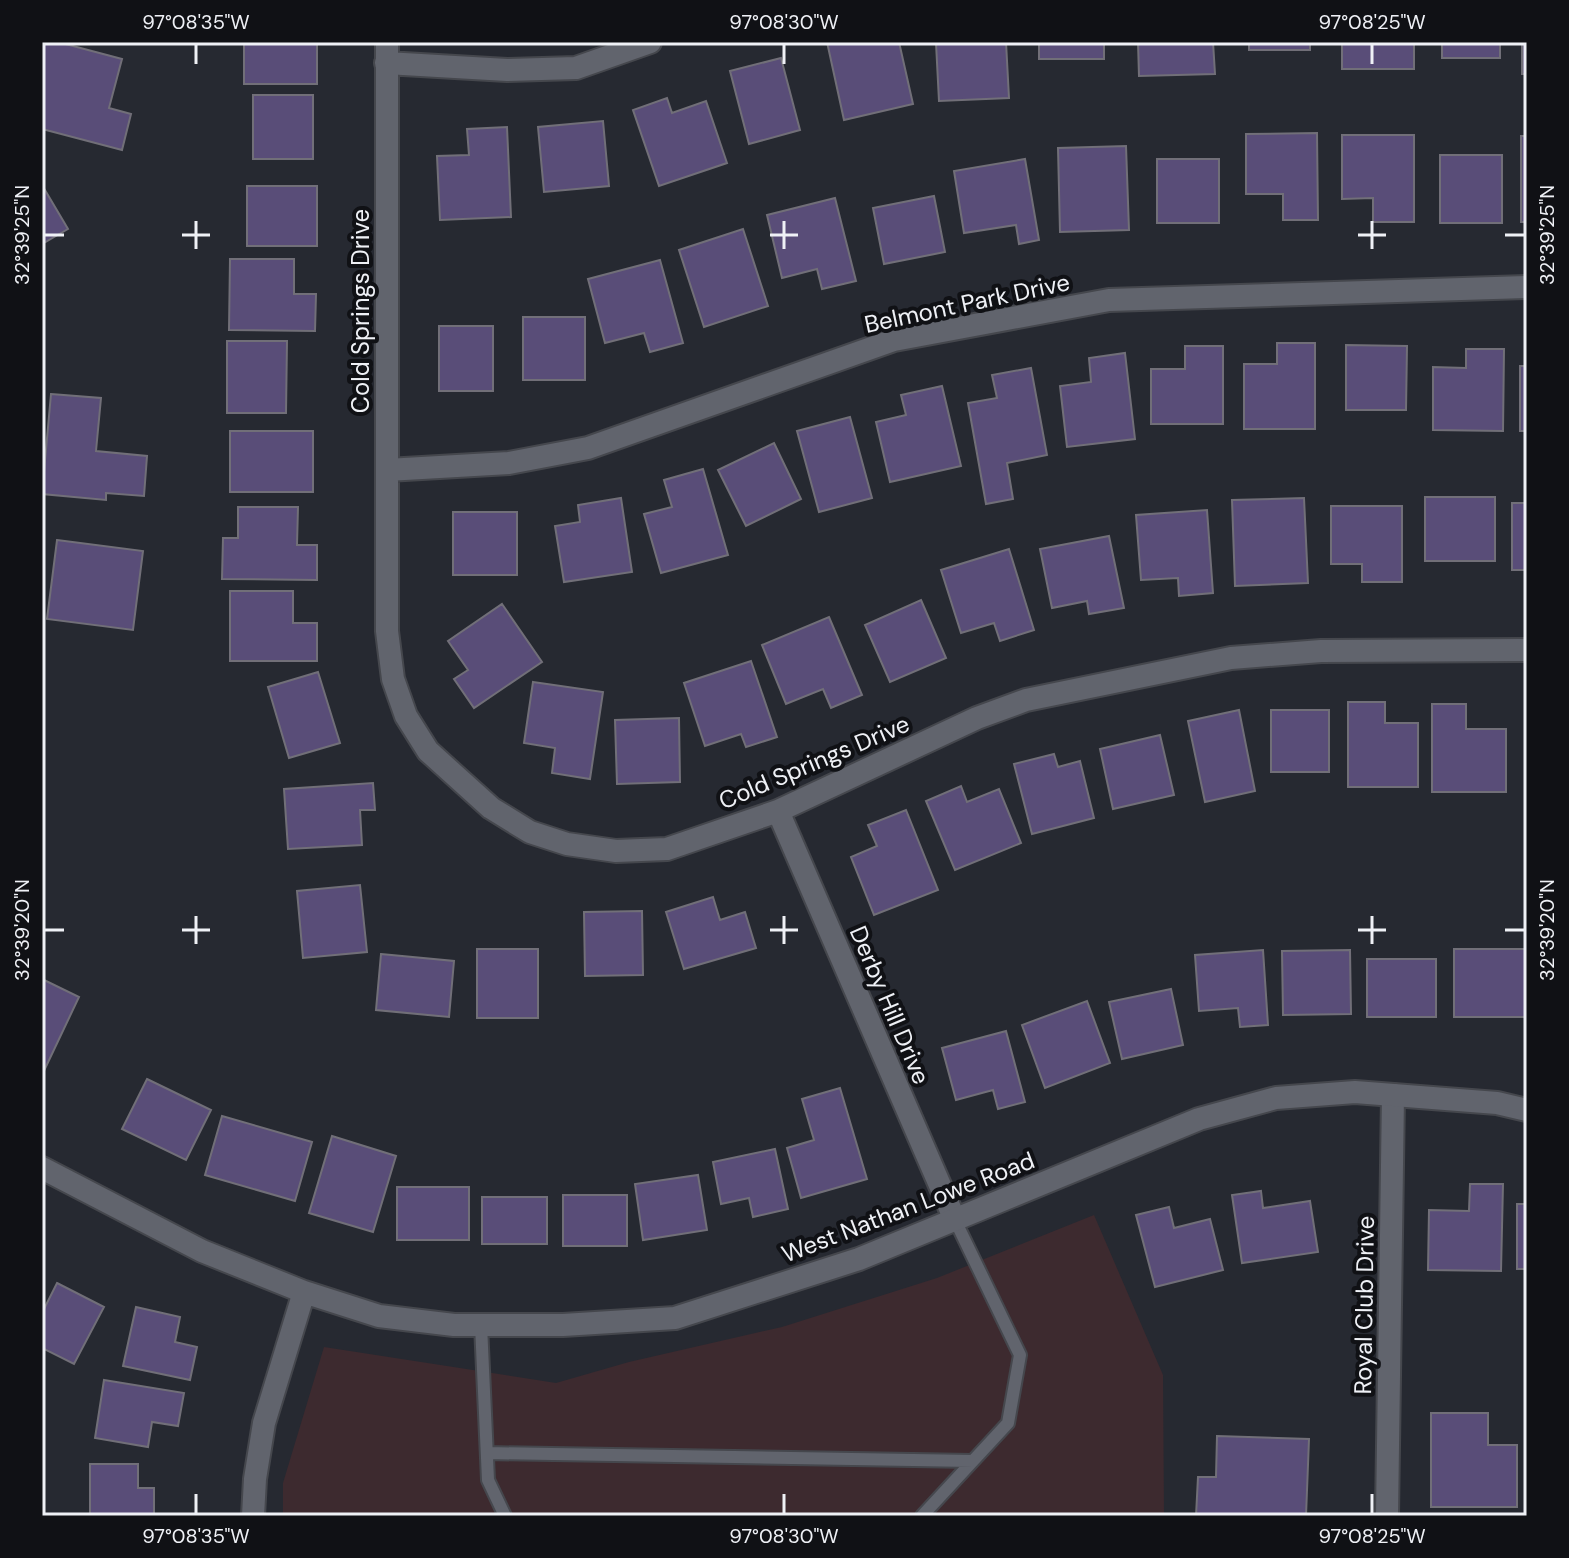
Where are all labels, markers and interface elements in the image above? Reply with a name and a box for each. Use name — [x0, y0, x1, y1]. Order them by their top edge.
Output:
text: 97°08'35"W — [142, 9, 250, 35]
text: 97°08'30"W — [729, 9, 839, 35]
text: 97°08'25"W — [1318, 9, 1426, 35]
text: 32°39'25"N — [9, 185, 35, 285]
text: 32°39'25"N — [1534, 185, 1560, 285]
street label: Cold Springs Drive — [345, 209, 376, 413]
street label: Belmont Park Drive — [861, 266, 1073, 340]
street label: Cold Springs Drive — [714, 708, 914, 816]
text: 32°39'20"N — [9, 879, 35, 981]
text: 32°39'20"N — [1534, 879, 1560, 981]
street label: Derby Hill Drive — [843, 921, 937, 1089]
street label: West Nathan Lowe Road — [777, 1144, 1039, 1270]
street label: Royal Club Drive — [1347, 1215, 1381, 1395]
text: 97°08'35"W — [142, 1523, 250, 1549]
text: 97°08'30"W — [729, 1523, 839, 1549]
text: 97°08'25"W — [1318, 1523, 1426, 1549]

